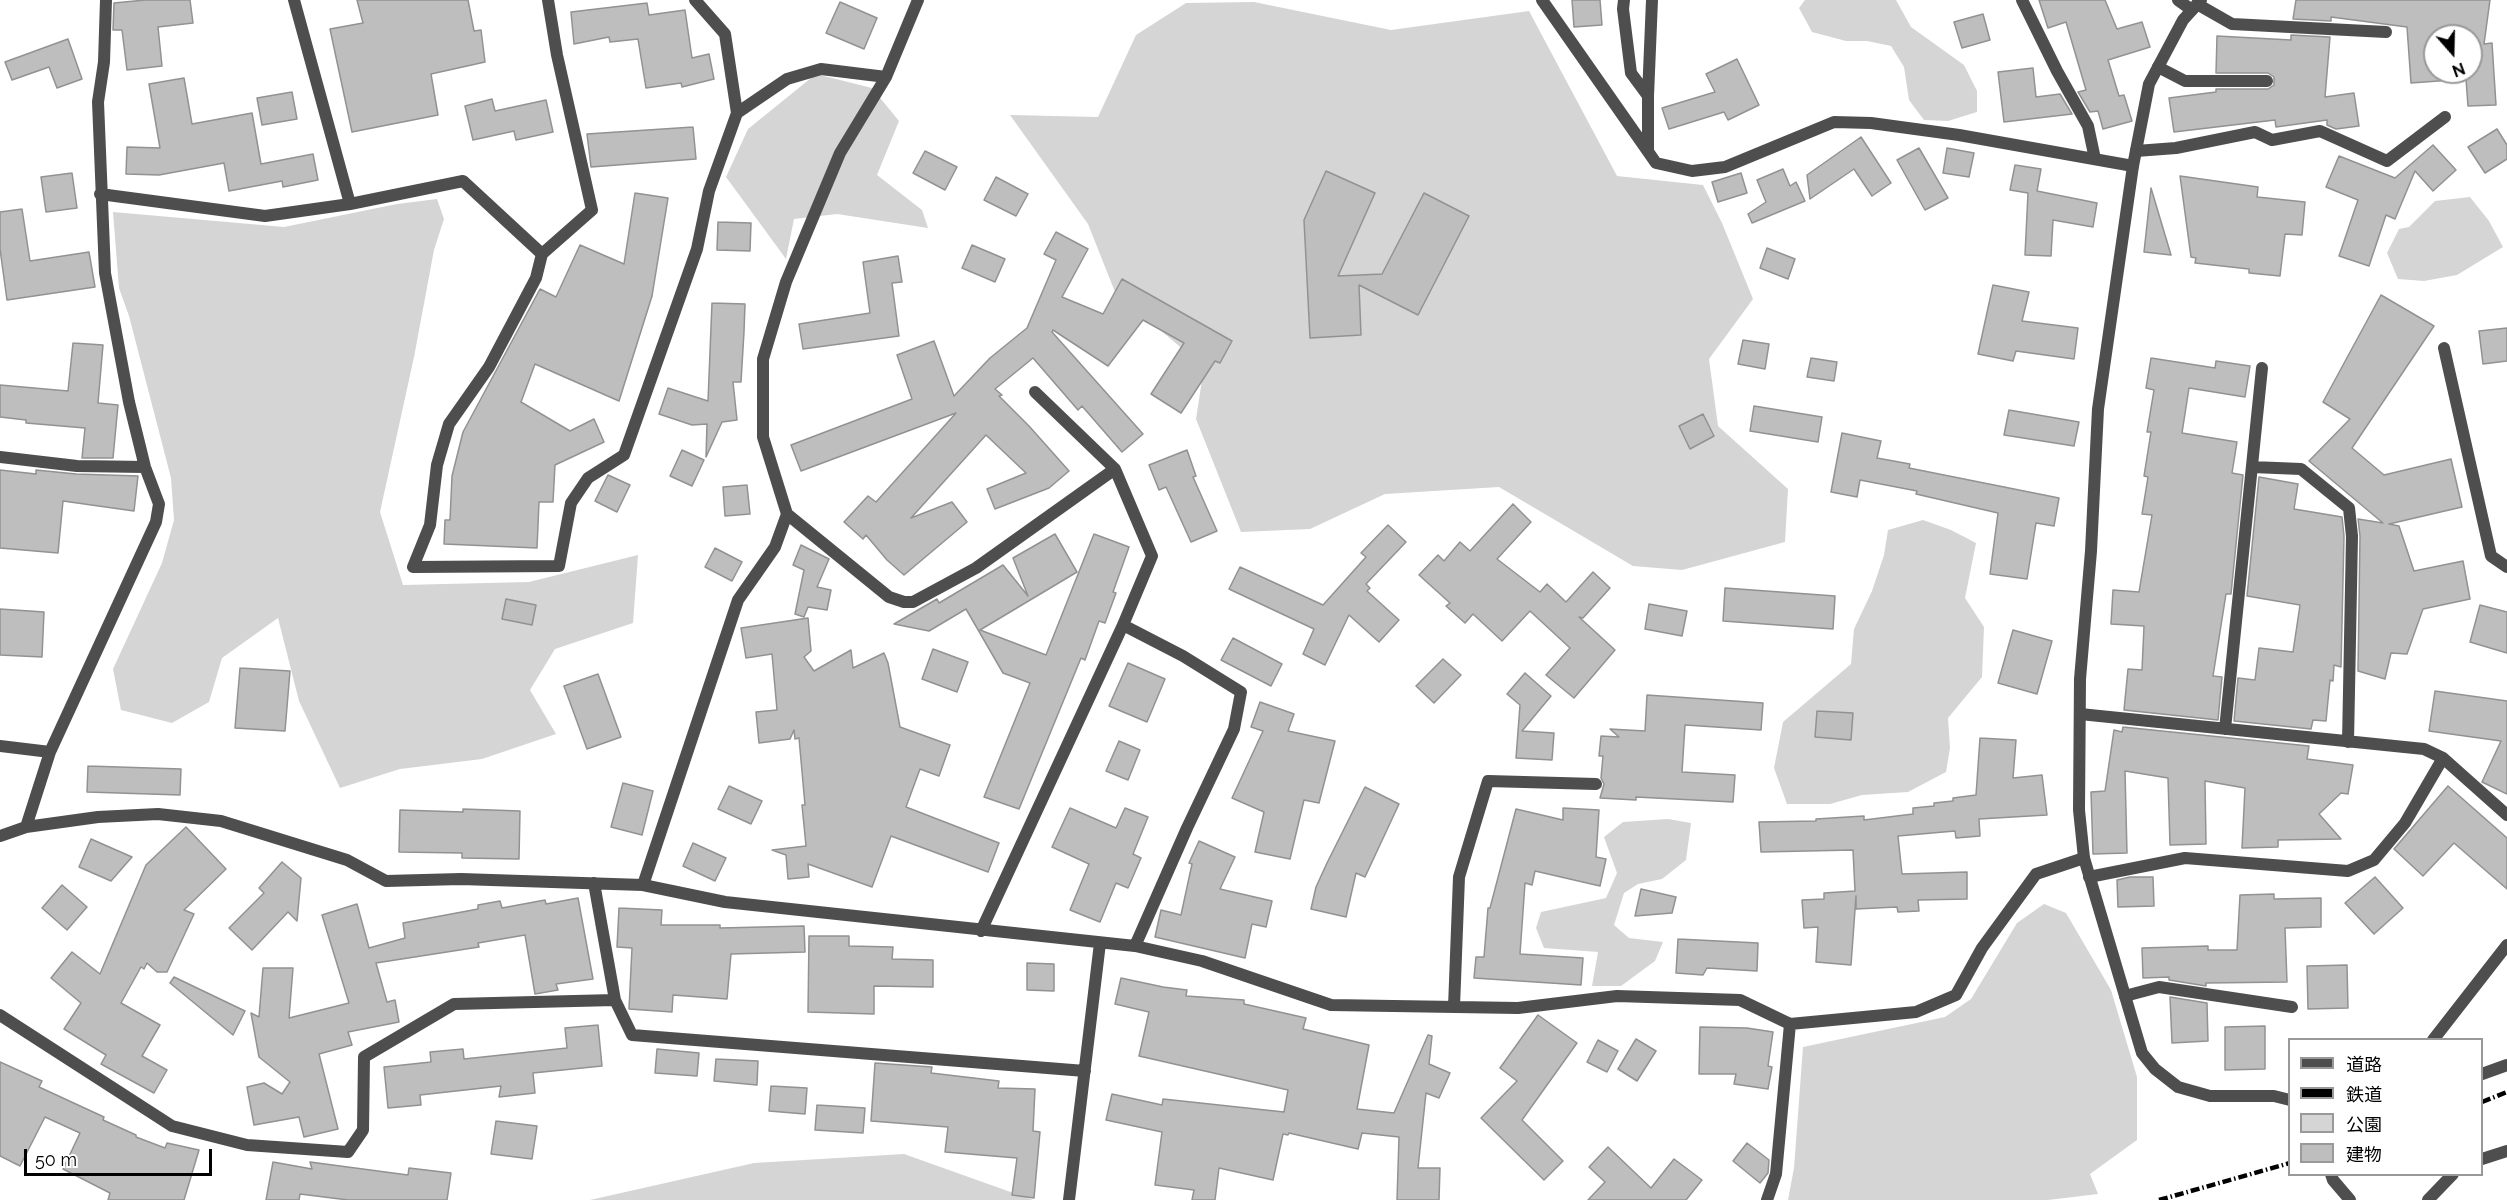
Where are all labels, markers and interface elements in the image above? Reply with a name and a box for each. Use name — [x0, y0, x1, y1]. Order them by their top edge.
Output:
north arrow — [2423, 24, 2483, 84]
text: N — [2450, 58, 2468, 81]
legend — [2288, 1038, 2483, 1176]
text: 道路 — [2346, 1054, 2382, 1075]
text: 鉄道 — [2346, 1084, 2382, 1105]
text: 公園 — [2346, 1114, 2382, 1135]
scale bar — [27, 1137, 214, 1175]
text: 建物 — [2346, 1144, 2382, 1165]
text: 50 m — [35, 1149, 77, 1170]

